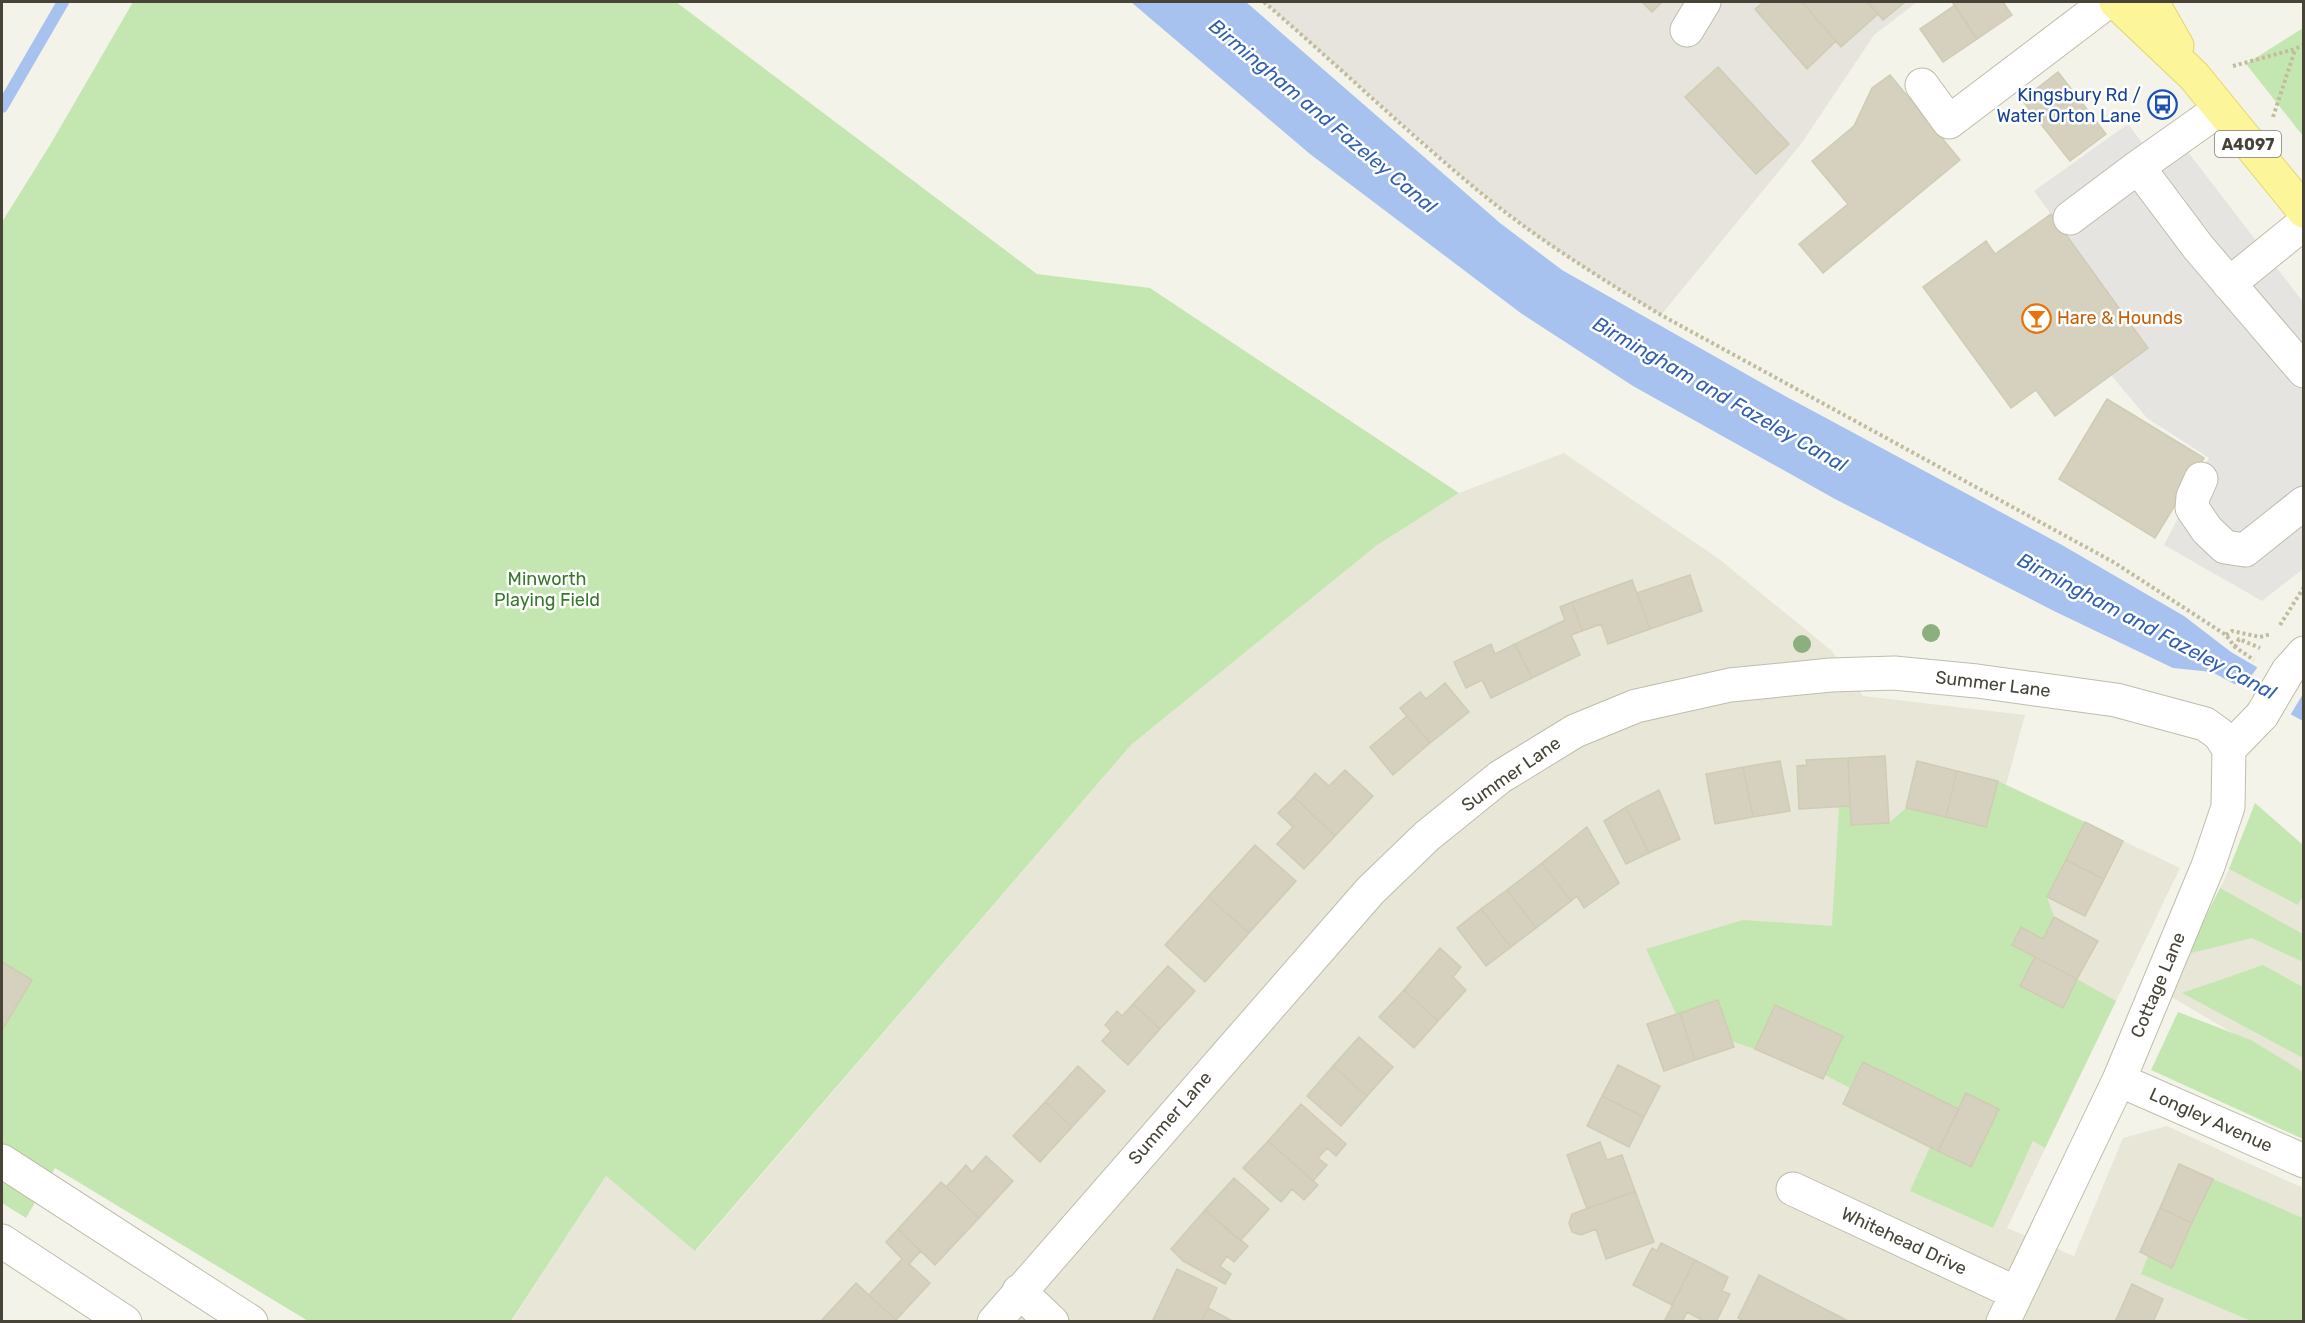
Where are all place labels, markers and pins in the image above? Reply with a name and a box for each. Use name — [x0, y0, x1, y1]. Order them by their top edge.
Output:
place label: Kingsbury Rd / Water Orton Lane — [1996, 84, 2141, 127]
bus stop icon: Kingsbury Rd / Water Orton Lane — [2146, 89, 2178, 121]
bar icon: Hare & Hounds — [2020, 302, 2052, 334]
place label: Hare & Hounds — [2057, 307, 2183, 329]

